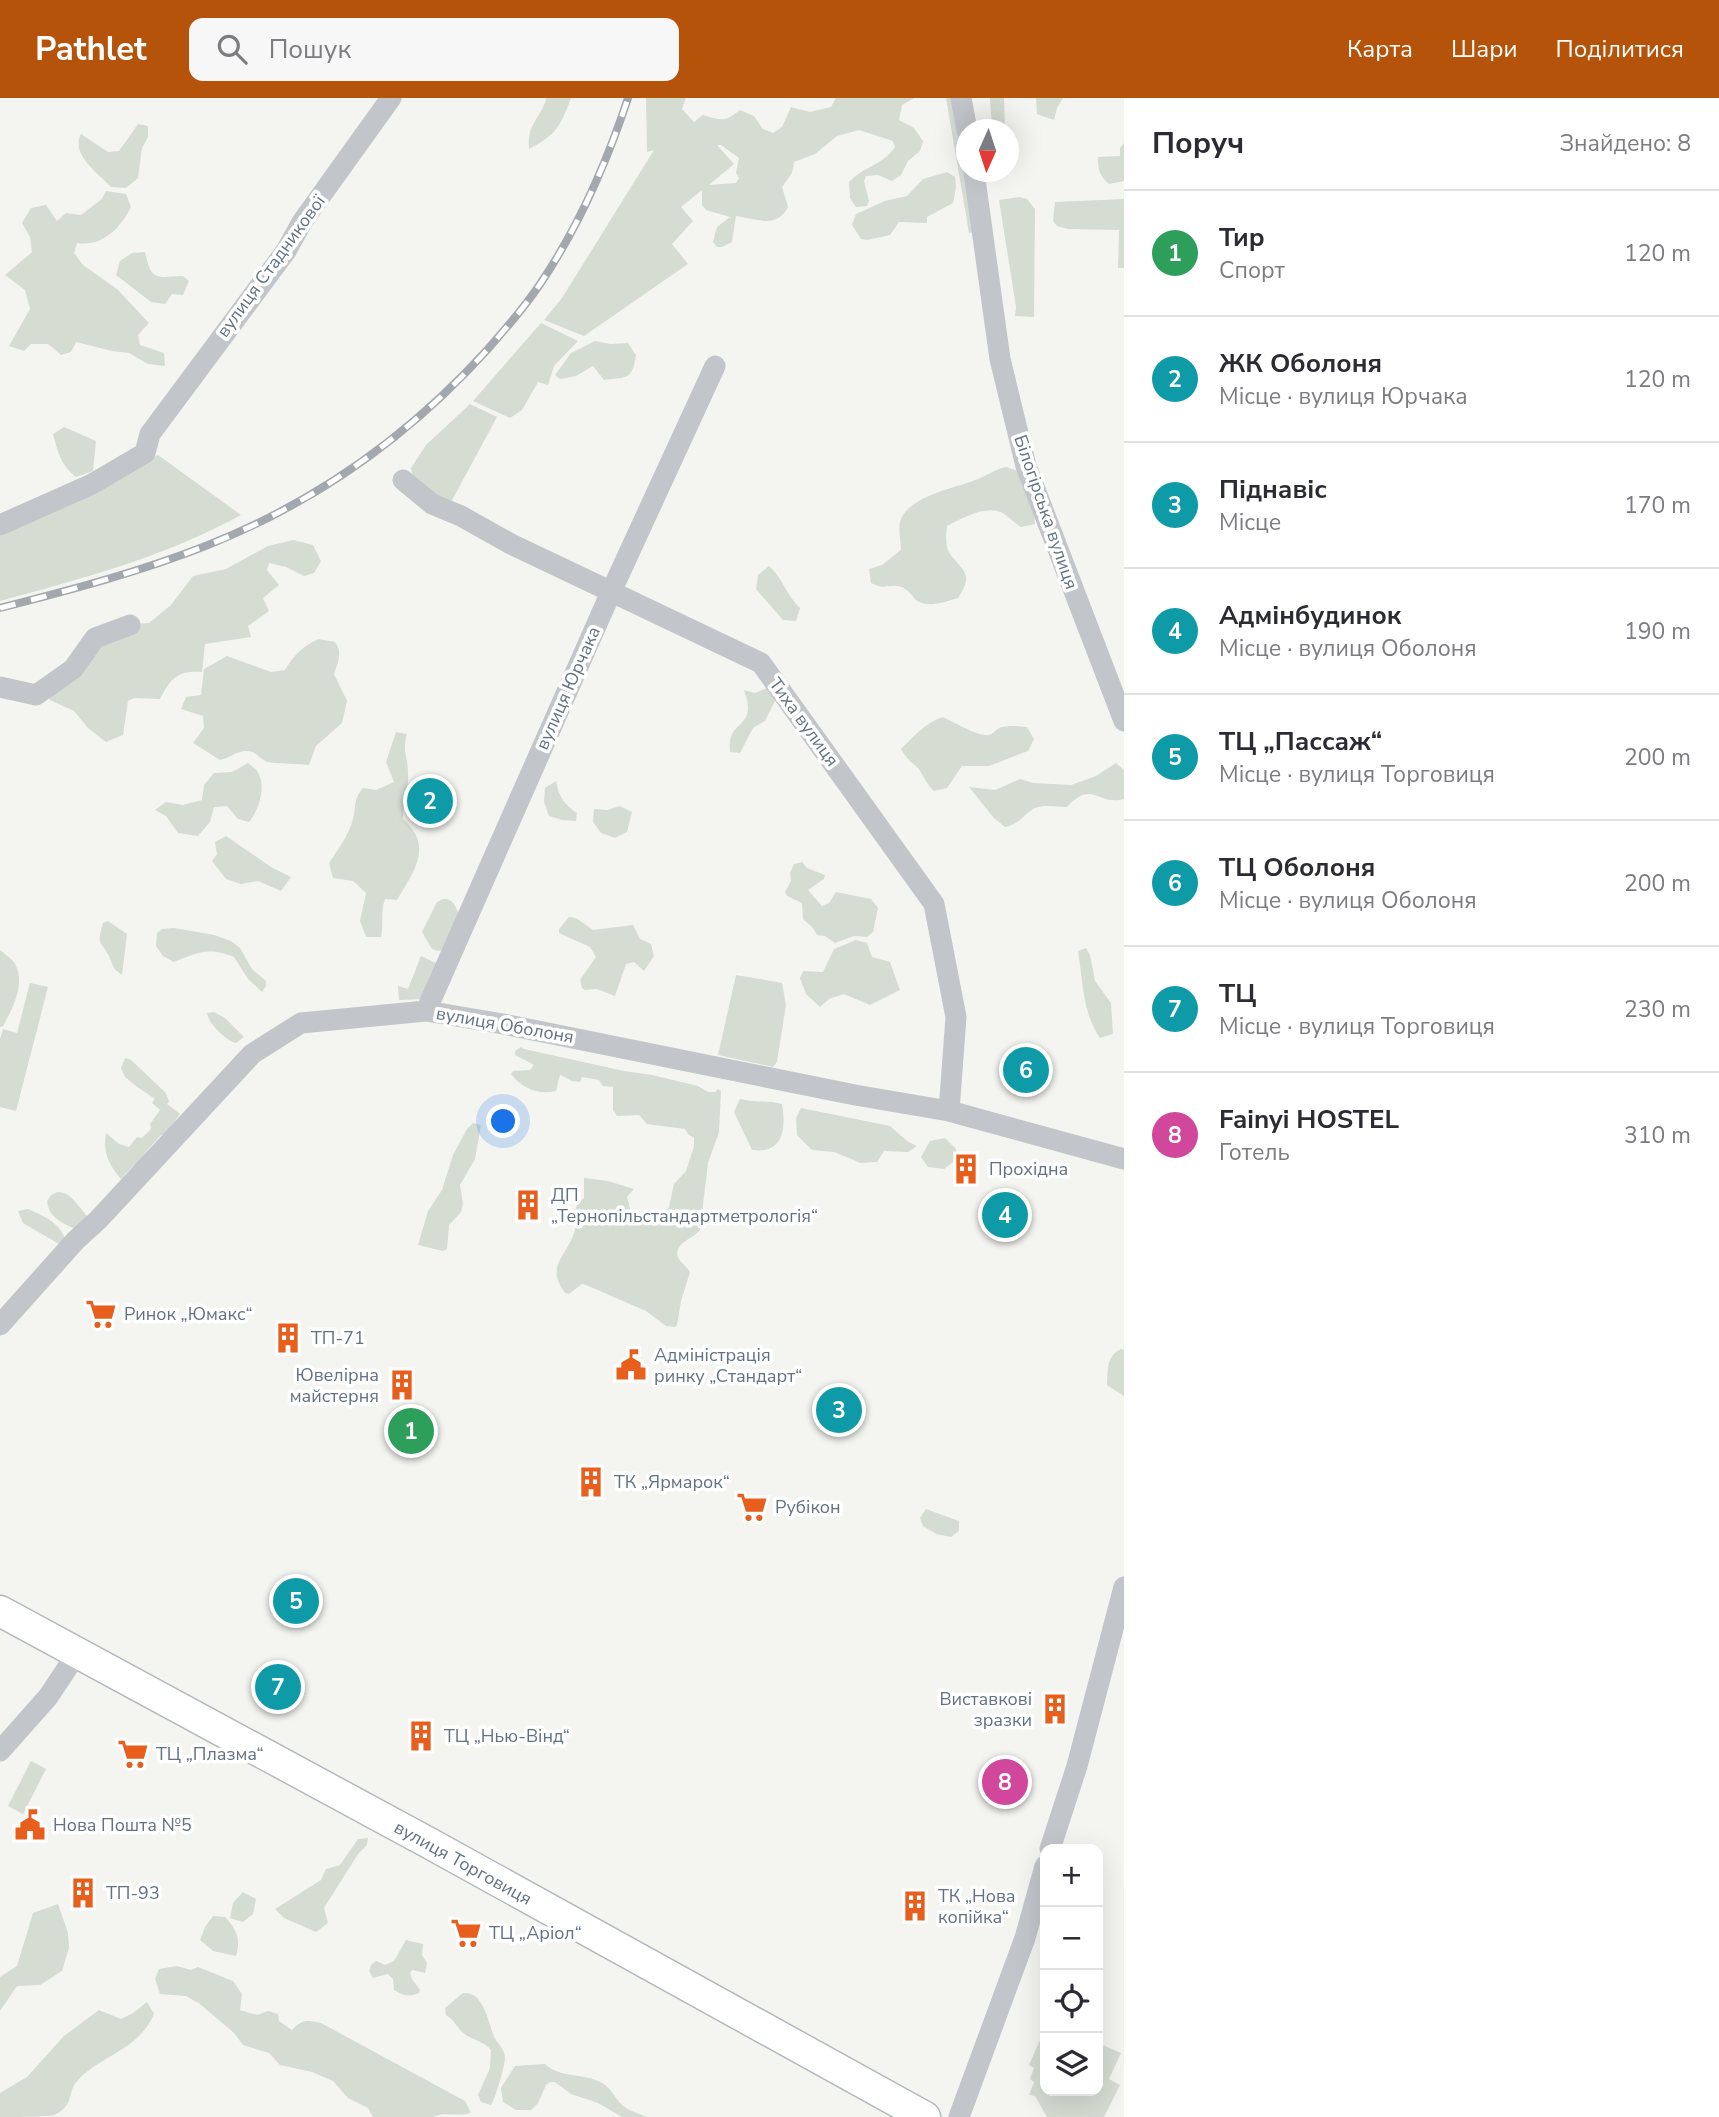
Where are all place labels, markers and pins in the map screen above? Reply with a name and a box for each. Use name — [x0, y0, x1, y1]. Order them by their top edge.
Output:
pin: 2 — [407, 775, 453, 827]
pin: 6 — [1003, 1044, 1049, 1096]
building icon: Прохідна — [949, 1152, 983, 1186]
place label: Прохідна — [989, 1157, 1068, 1181]
place label: ДП „Тернопільстандартметрологія“ — [551, 1183, 818, 1228]
building icon: ДП „Тернопільстандартметрологія“ — [511, 1188, 545, 1222]
pin: 4 — [982, 1189, 1028, 1241]
supermarket icon: Ринок „Юмакс“ — [84, 1297, 118, 1331]
place label: Ринок „Юмакс“ — [124, 1302, 253, 1326]
building icon: ТП-71 — [271, 1321, 305, 1355]
place label: ТП-71 — [311, 1326, 365, 1350]
place label: Адміністрація ринку „Стандарт“ — [654, 1343, 802, 1388]
public building icon: Адміністрація ринку „Стандарт“ — [614, 1348, 648, 1382]
place label: Ювелірна майстерня — [290, 1363, 379, 1408]
building icon: Ювелірна майстерня — [385, 1368, 419, 1402]
pin: 3 — [816, 1384, 862, 1436]
pin: 1 — [388, 1405, 434, 1457]
building icon: ТК „Ярмарок“ — [574, 1465, 608, 1499]
place label: ТК „Ярмарок“ — [614, 1470, 730, 1494]
supermarket icon: Рубікон — [735, 1490, 769, 1524]
place label: Рубікон — [775, 1495, 841, 1519]
pin: 5 — [273, 1575, 319, 1627]
pin: 7 — [255, 1661, 301, 1713]
place label: Виставкові зразки — [939, 1687, 1032, 1732]
building icon: Виставкові зразки — [1038, 1692, 1072, 1726]
building icon: ТЦ „Нью-Вінд“ — [404, 1719, 438, 1753]
place label: ТЦ „Нью-Вінд“ — [444, 1724, 570, 1748]
supermarket icon: ТЦ „Плазма“ — [116, 1737, 150, 1771]
place label: ТЦ „Плазма“ — [156, 1742, 264, 1766]
pin: 8 — [982, 1756, 1028, 1808]
public building icon: Нова Пошта №5 — [13, 1808, 47, 1842]
place label: Нова Пошта №5 — [53, 1813, 192, 1837]
building icon: ТП-93 — [66, 1876, 100, 1910]
place label: ТП-93 — [106, 1881, 160, 1905]
place label: ТК „Нова копійка“ — [938, 1884, 1016, 1929]
building icon: ТК „Нова копійка“ — [898, 1889, 932, 1923]
supermarket icon: ТЦ „Аріол“ — [449, 1916, 483, 1950]
place label: ТЦ „Аріол“ — [489, 1921, 582, 1945]

